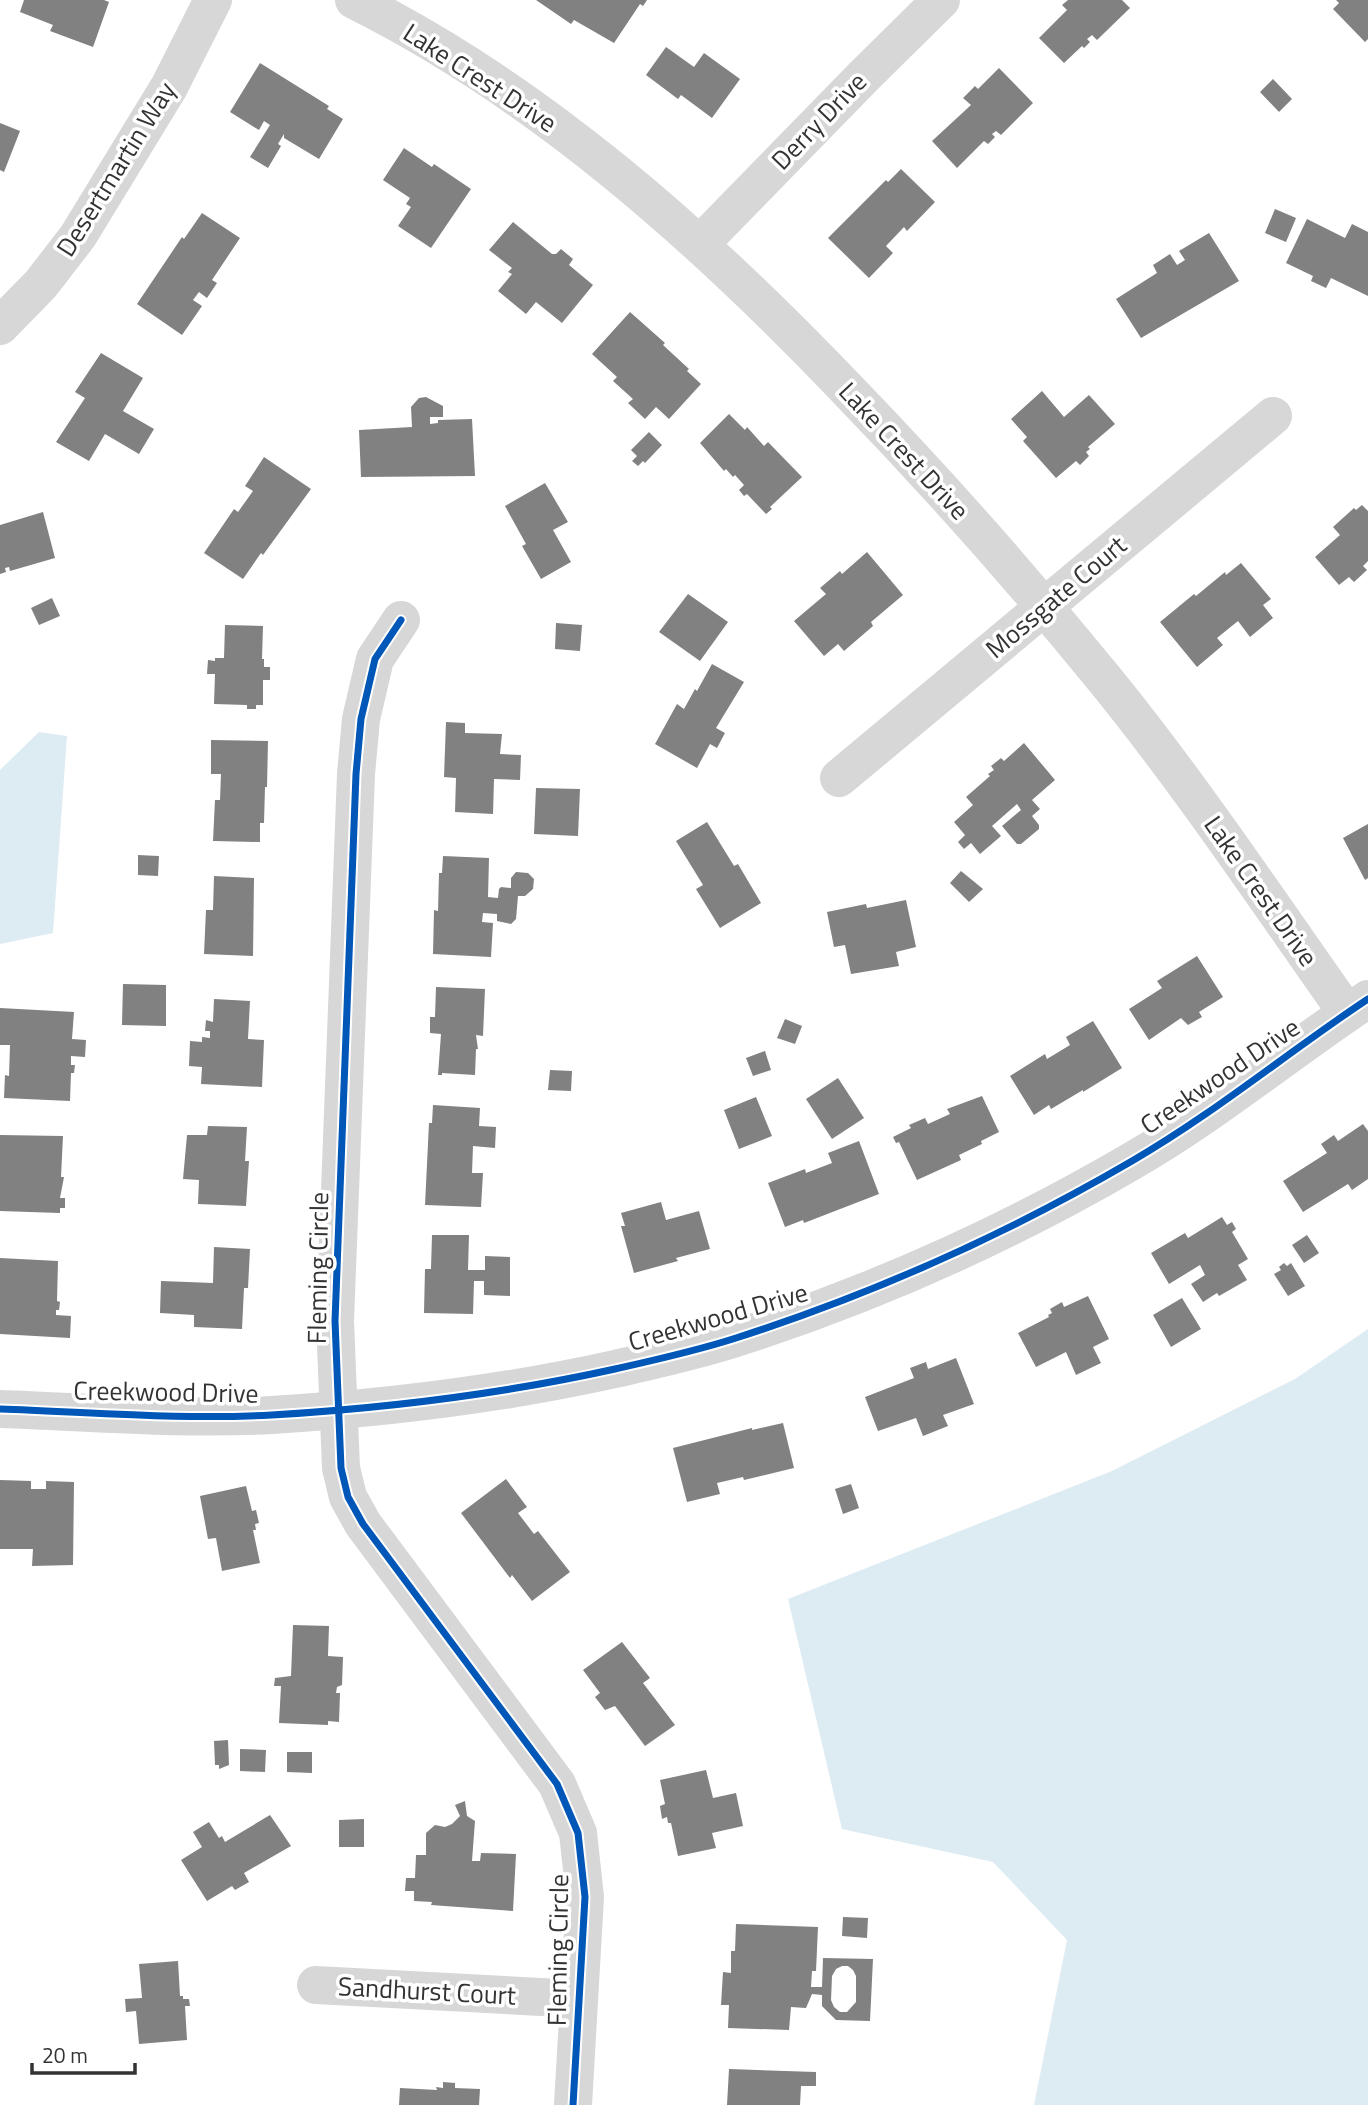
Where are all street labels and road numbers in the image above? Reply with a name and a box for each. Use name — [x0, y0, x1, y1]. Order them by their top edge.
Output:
street label: Lake Crest Drive — [396, 13, 565, 142]
street label: Derry Drive — [762, 63, 875, 178]
street label: Desertmartin Way — [46, 74, 185, 264]
street label: Lake Crest Drive — [830, 373, 979, 528]
street label: Mossgate Court — [977, 526, 1135, 667]
street label: Lake Crest Drive — [1195, 807, 1328, 974]
street label: Creekwood Drive — [1132, 1008, 1307, 1143]
street label: Fleming Circle — [297, 1191, 338, 1344]
street label: Creekwood Drive — [624, 1272, 812, 1361]
street label: Creekwood Drive — [73, 1370, 259, 1413]
street label: Fleming Circle — [537, 1873, 578, 2026]
street label: Sandhurst Court — [337, 1966, 517, 2015]

